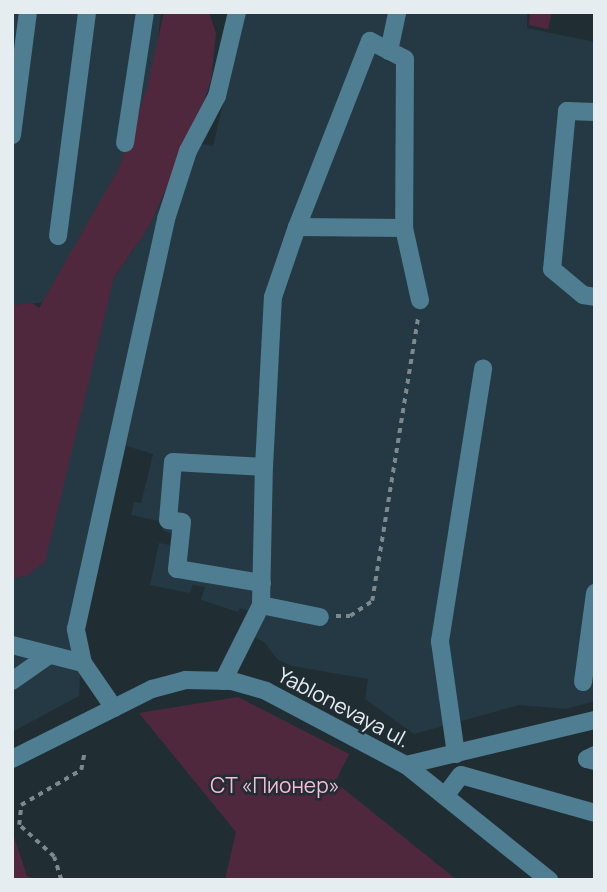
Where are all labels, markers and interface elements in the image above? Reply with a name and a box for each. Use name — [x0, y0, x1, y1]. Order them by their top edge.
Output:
street label: Yablonevaya ul. — [274, 662, 414, 752]
park label: СТ «Пионер» — [210, 772, 340, 798]

